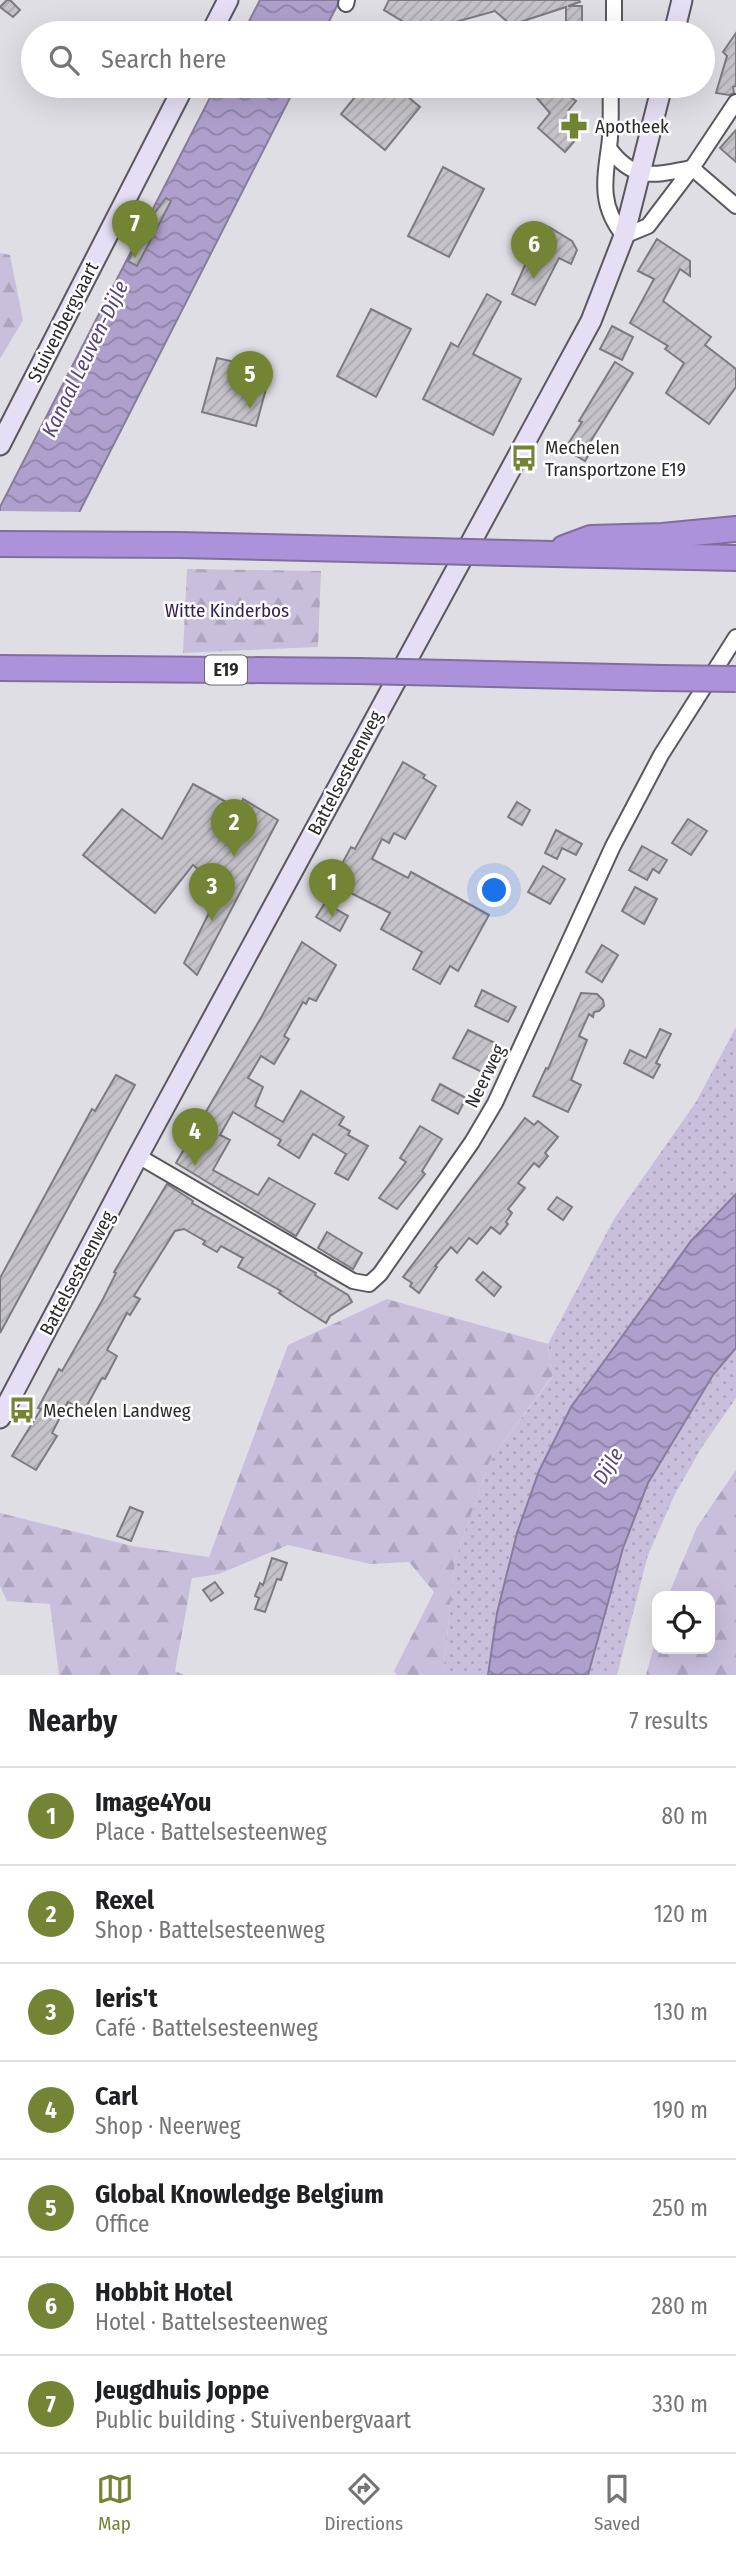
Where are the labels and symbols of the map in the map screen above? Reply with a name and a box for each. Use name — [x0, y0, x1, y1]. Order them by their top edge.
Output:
pharmacy icon: Apotheek — [559, 111, 589, 141]
place label: Apotheek — [595, 115, 669, 138]
pin: 7 — [112, 200, 158, 258]
pin: 6 — [511, 221, 557, 279]
street label: Stuivenbergvaart — [23, 257, 104, 386]
water label: Kanaal Leuven-Dijle — [36, 277, 134, 441]
pin: 5 — [227, 351, 273, 409]
place label: Mechelen Transportzone E19 — [545, 436, 686, 481]
bus stop icon: Mechelen Transportzone E19 — [509, 443, 539, 473]
park label: Witte Kinderbos — [165, 599, 289, 622]
road number: E19 — [205, 656, 247, 684]
street label: Battelsesteenweg — [303, 707, 387, 839]
pin: 2 — [211, 799, 257, 857]
pin: 1 — [309, 859, 355, 917]
pin: 3 — [189, 863, 235, 921]
your location — [477, 873, 511, 907]
street label: Neerweg — [460, 1040, 510, 1111]
pin: 4 — [172, 1108, 218, 1166]
street label: Battelsesteenweg — [35, 1207, 119, 1339]
bus stop icon: Mechelen Landweg — [7, 1395, 37, 1425]
place label: Mechelen Landweg — [43, 1399, 191, 1422]
water label: Dijle — [587, 1443, 629, 1489]

